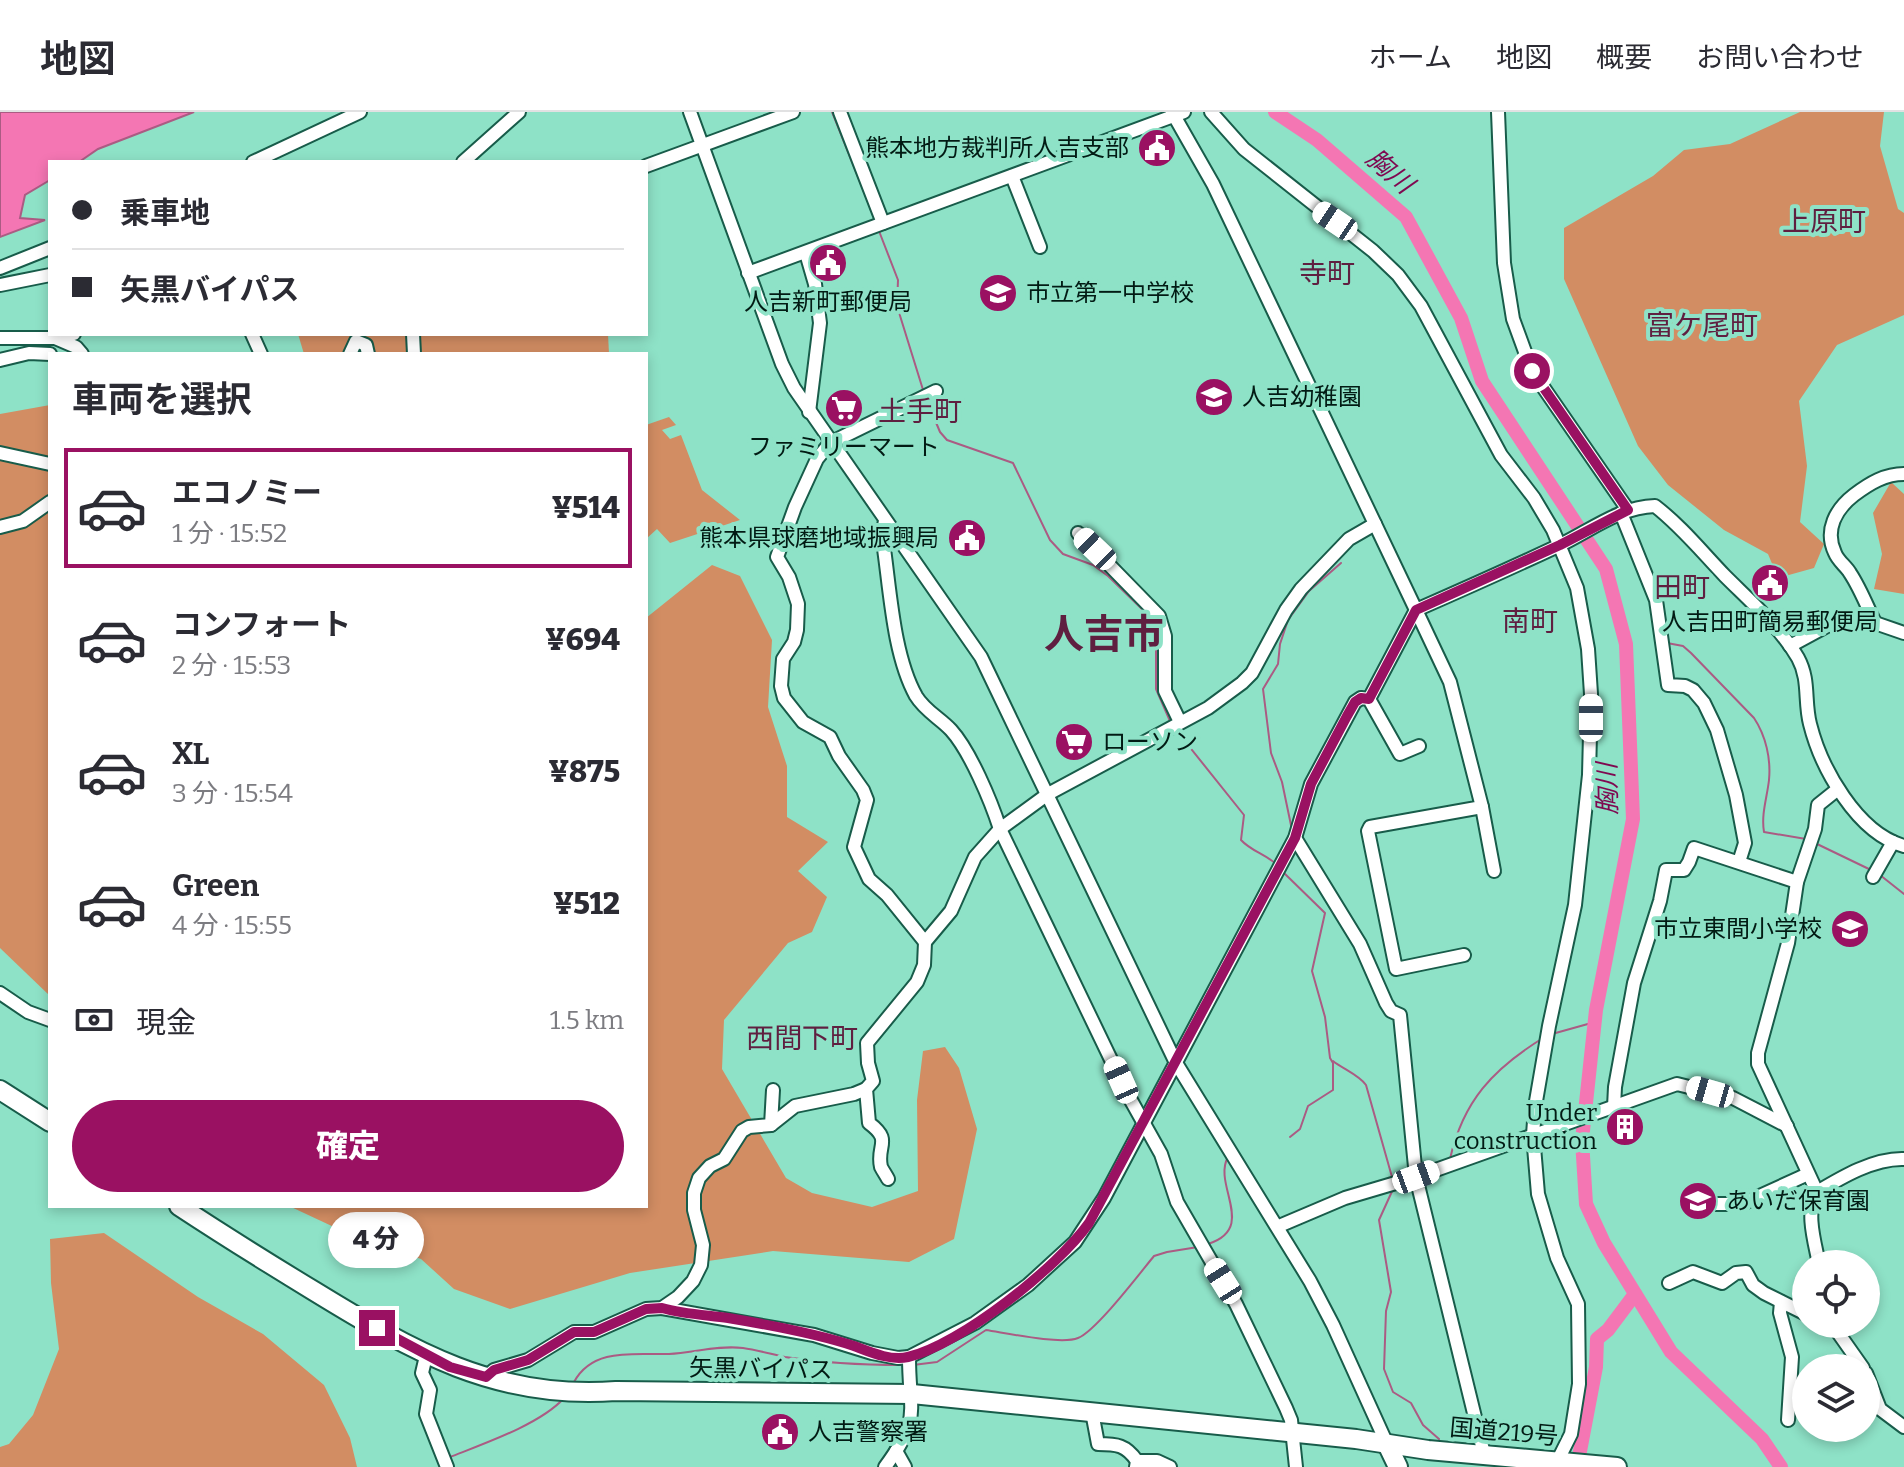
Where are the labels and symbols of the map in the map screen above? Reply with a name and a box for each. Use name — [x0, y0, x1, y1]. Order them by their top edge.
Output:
public building icon: 熊本地方裁判所人吉支部 — [1136, 127, 1178, 169]
place label: 熊本地方裁判所人吉支部 — [865, 134, 1129, 162]
water label: 胸川 — [1360, 143, 1422, 202]
car — [1308, 198, 1362, 244]
district label: 上原町 — [1782, 205, 1866, 238]
public building icon: 人吉新町郵便局 — [807, 242, 849, 284]
district label: 寺町 — [1299, 257, 1355, 290]
school or university icon: 市立第一中学校 — [977, 272, 1019, 314]
place label: 市立第一中学校 — [1026, 279, 1194, 307]
place label: 人吉新町郵便局 — [744, 288, 912, 316]
district label: 富ケ尾町 — [1646, 309, 1758, 342]
route start — [1514, 353, 1550, 389]
school or university icon: 人吉幼稚園 — [1193, 376, 1235, 418]
place label: 人吉幼稚園 — [1242, 383, 1362, 411]
supermarket icon: ファミリーマート — [823, 387, 865, 429]
district label: 土手町 — [878, 395, 962, 428]
place label: ファミリーマート — [748, 433, 940, 461]
public building icon: 熊本県球磨地域振興局 — [946, 517, 988, 559]
place label: 熊本県球磨地域振興局 — [699, 524, 939, 552]
car — [1069, 524, 1121, 574]
public building icon: 人吉田町簡易郵便局 — [1749, 562, 1791, 604]
district label: 田町 — [1654, 571, 1710, 604]
district label: 南町 — [1502, 605, 1558, 638]
place label: 人吉田町簡易郵便局 — [1662, 608, 1878, 636]
district label: 人吉市 — [1044, 611, 1164, 659]
car — [1579, 694, 1603, 742]
supermarket icon: ローソン — [1053, 721, 1095, 763]
place label: ローソン — [1102, 728, 1198, 756]
water label: 胸川 — [1591, 760, 1623, 815]
school or university icon: 市立東間小学校 — [1829, 908, 1871, 950]
place label: 市立東間小学校 — [1654, 915, 1822, 943]
district label: 西間下町 — [746, 1022, 858, 1055]
car — [1100, 1053, 1142, 1107]
car — [1684, 1074, 1736, 1110]
place label: Under construction — [1454, 1099, 1597, 1155]
building icon: Under construction — [1604, 1106, 1646, 1148]
car — [1389, 1158, 1443, 1196]
school or university icon: あいだ保育園 — [1677, 1180, 1719, 1222]
place label: あいだ保育園 — [1726, 1187, 1870, 1215]
callout: 4 分 — [329, 1212, 425, 1268]
car — [1200, 1254, 1246, 1308]
route end — [359, 1310, 395, 1346]
street label: 矢黒バイパス — [689, 1354, 833, 1384]
public building icon: 人吉警察署 — [759, 1411, 801, 1453]
street label: 国道219号 — [1449, 1413, 1559, 1451]
place label: 人吉警察署 — [808, 1418, 928, 1446]

